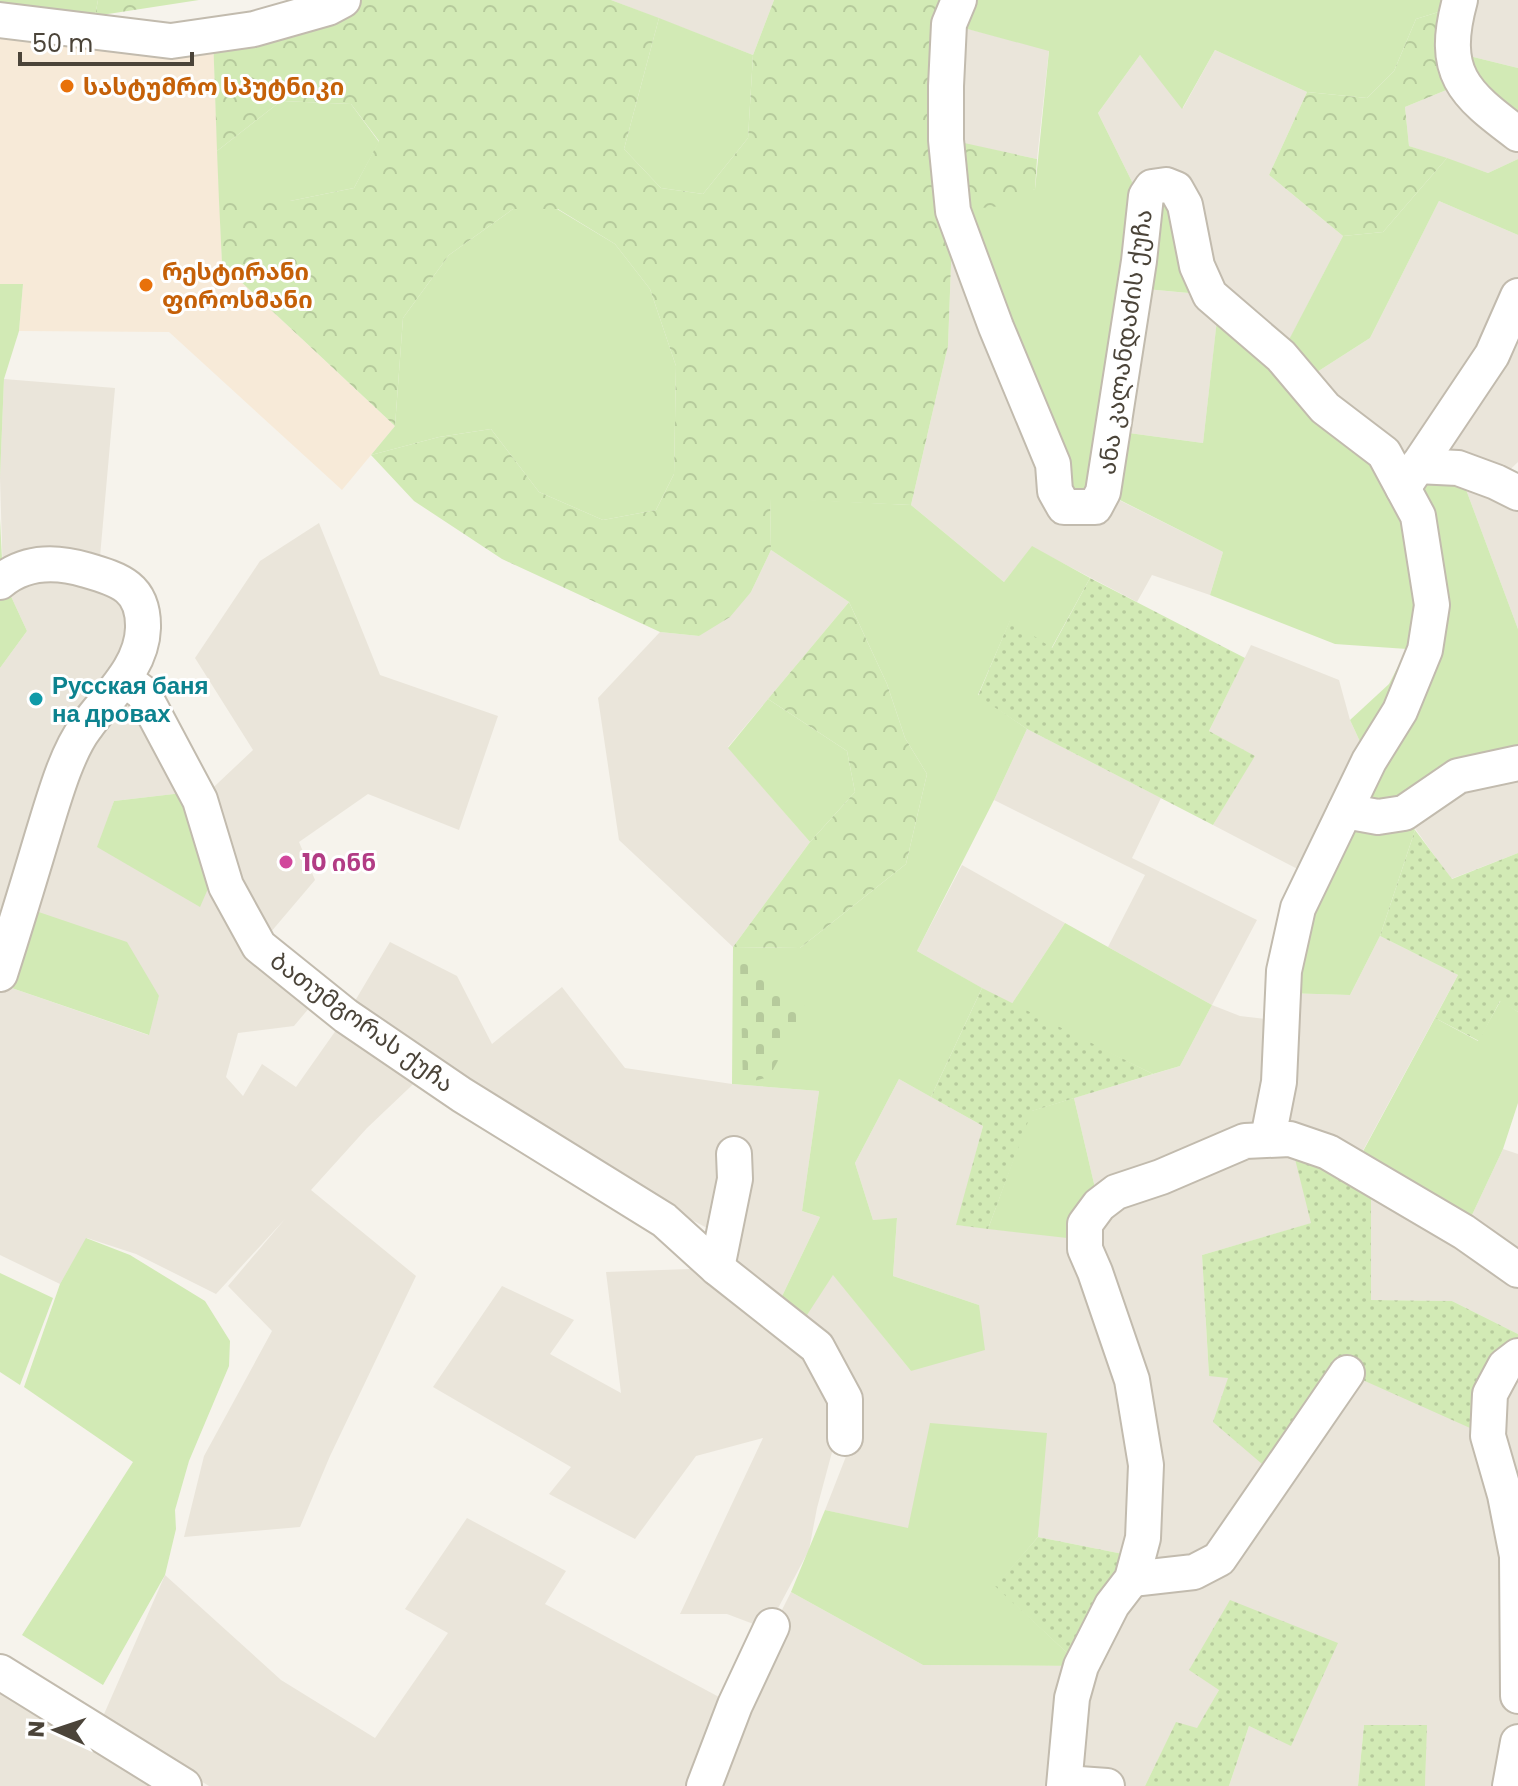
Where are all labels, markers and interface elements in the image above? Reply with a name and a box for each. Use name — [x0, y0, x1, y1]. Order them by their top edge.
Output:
scale bar — [20, 16, 192, 66]
text: 50 m — [32, 27, 93, 60]
place label: სასტუმრო სპუტნიკი — [83, 70, 344, 103]
marker: სასტუმრო სპუტნიკი — [58, 77, 76, 95]
street label: ანა კალანდაძის ქუჩა — [1090, 207, 1160, 477]
place label: რესტირანი ფიროსმანი — [162, 255, 313, 316]
marker: რესტირანი ფიროსმანი — [137, 276, 155, 294]
place label: Русская баня на дровах — [52, 669, 209, 730]
marker: Русская баня на дровах — [27, 690, 45, 708]
place label: 10 ინნ — [302, 846, 376, 879]
marker: 10 ინნ — [277, 853, 295, 871]
street label: ბათუმგორას ქუჩა — [263, 944, 461, 1100]
north arrow — [16, 1690, 96, 1770]
text: N — [21, 1720, 52, 1738]

